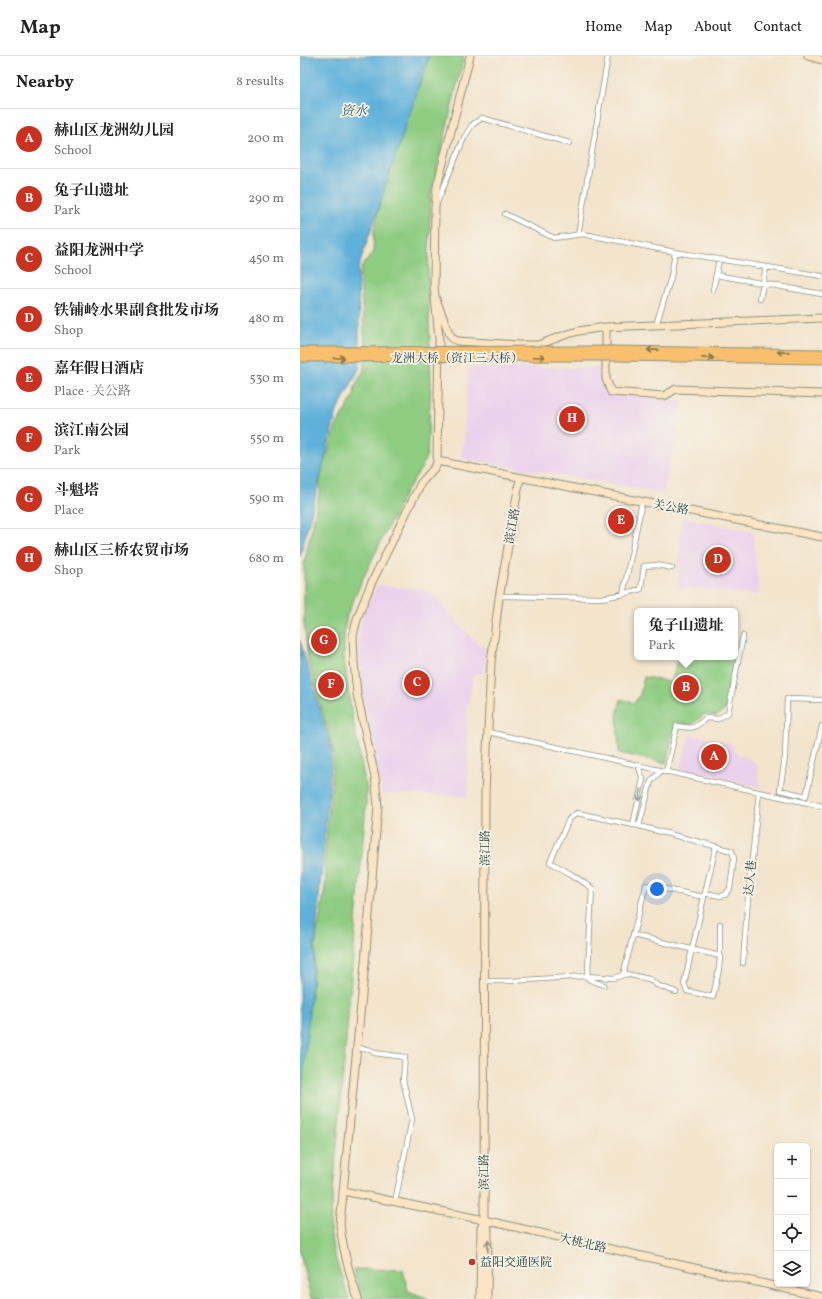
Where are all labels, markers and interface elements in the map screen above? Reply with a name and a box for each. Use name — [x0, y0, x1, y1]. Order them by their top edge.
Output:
text: Map — [20, 15, 61, 41]
text: Home — [585, 18, 622, 37]
text: Map — [644, 18, 672, 37]
text: About — [694, 18, 732, 37]
text: Contact — [754, 18, 802, 37]
text: Nearby — [16, 71, 74, 94]
text: 8 results — [236, 73, 284, 91]
water label: 资水 — [341, 103, 369, 121]
text: 赫山区龙洲幼儿园 — [54, 121, 174, 142]
text: A — [24, 130, 34, 148]
text: 200 m — [247, 130, 284, 148]
text: School — [54, 142, 92, 160]
text: 兔子山遗址 — [54, 181, 129, 202]
text: B — [25, 190, 33, 208]
text: 290 m — [248, 190, 284, 208]
text: Park — [54, 202, 81, 220]
text: 益阳龙洲中学 — [54, 241, 144, 262]
text: C — [25, 250, 33, 268]
text: 450 m — [249, 250, 284, 268]
text: School — [54, 262, 92, 280]
text: 铁铺岭水果副食批发市场 — [54, 301, 219, 322]
text: D — [24, 310, 34, 328]
text: 480 m — [248, 310, 284, 328]
text: Shop — [54, 322, 83, 340]
one-way arrow — [647, 346, 660, 354]
one-way arrow — [777, 348, 790, 356]
street label: 龙洲大桥（资江三大桥） — [391, 351, 523, 367]
one-way arrow — [532, 353, 545, 361]
one-way arrow — [332, 354, 345, 362]
one-way arrow — [701, 354, 714, 362]
text: 嘉年假日酒店 — [54, 359, 144, 380]
text: E — [25, 370, 33, 388]
text: 530 m — [249, 370, 284, 388]
text: Place · 关公路 — [54, 383, 131, 401]
pin: H — [559, 404, 585, 434]
text: 滨江南公园 — [54, 421, 129, 442]
text: F — [25, 430, 33, 448]
text: 550 m — [250, 430, 284, 448]
text: Park — [54, 442, 81, 460]
text: 斗魁塔 — [54, 481, 99, 502]
text: G — [24, 490, 34, 508]
text: 590 m — [249, 490, 284, 508]
street label: 关公路 — [652, 497, 690, 519]
text: Place — [54, 502, 84, 520]
pin: E — [608, 506, 634, 536]
street label: 滨江路 — [502, 507, 524, 545]
text: 赫山区三桥农贸市场 — [54, 541, 189, 562]
pin: D — [705, 545, 731, 575]
text: H — [24, 550, 34, 568]
text: 680 m — [249, 550, 284, 568]
text: Shop — [54, 562, 83, 580]
popup — [634, 608, 738, 660]
text: 兔子山遗址 — [648, 616, 724, 637]
pin: G — [311, 626, 337, 656]
text: Park — [648, 637, 675, 655]
pin: C — [404, 668, 430, 698]
pin: F — [318, 670, 344, 700]
pin: B — [673, 673, 699, 703]
pin: A — [701, 742, 727, 772]
one-way arrow — [635, 788, 643, 801]
street label: 滨江路 — [478, 830, 494, 866]
street label: 达人巷 — [741, 859, 761, 897]
your location — [647, 879, 667, 899]
map controls — [774, 1143, 810, 1287]
button: + — [774, 1143, 810, 1179]
street label: 滨江路 — [477, 1154, 493, 1190]
button: − — [774, 1179, 810, 1215]
button: locate — [774, 1215, 810, 1251]
street label: 大桃北路 — [558, 1231, 608, 1257]
one-way arrow — [484, 1240, 492, 1253]
button: layers — [774, 1251, 810, 1287]
place label: 益阳交通医院 — [480, 1255, 552, 1271]
marker: 益阳交通医院 — [467, 1257, 477, 1267]

